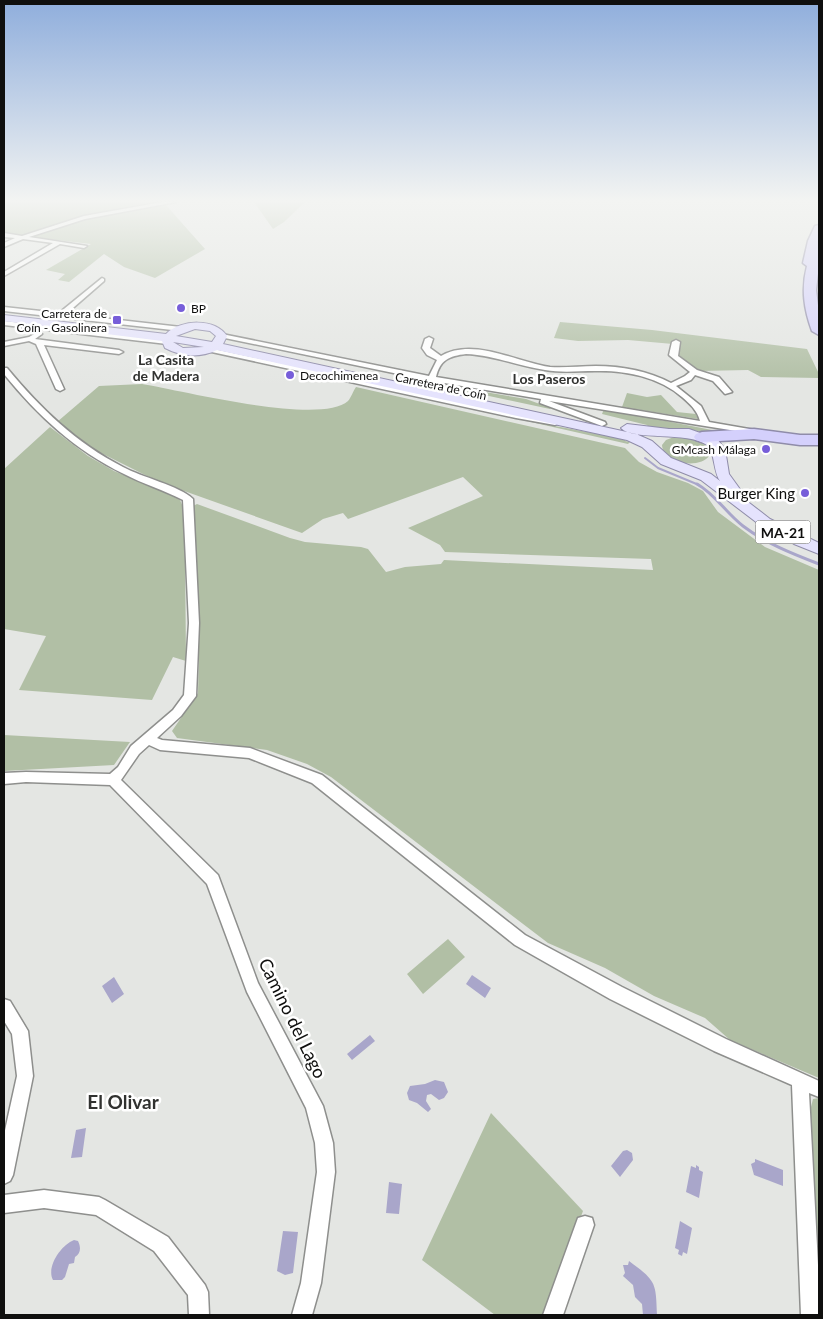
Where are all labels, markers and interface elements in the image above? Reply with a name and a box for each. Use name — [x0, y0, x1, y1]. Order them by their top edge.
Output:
place label: BP — [191, 301, 206, 316]
marker: BP — [175, 302, 187, 314]
place label: Carretera de Coín - Gasolinera — [16, 306, 107, 335]
marker: Carretera de Coín - Gasolinera — [111, 314, 123, 326]
district label: La Casita de Madera — [133, 351, 199, 384]
place label: Decochimenea — [300, 368, 378, 383]
marker: Decochimenea — [284, 369, 296, 381]
street label: Carretera de Coín — [394, 369, 488, 403]
district label: Los Paseros — [513, 370, 585, 387]
place label: GMcash Málaga — [672, 442, 756, 457]
marker: GMcash Málaga — [760, 443, 772, 455]
place label: Burger King — [718, 484, 795, 502]
marker: Burger King — [799, 487, 811, 499]
road number: MA-21 — [756, 520, 810, 544]
street label: Camino del Lago — [254, 954, 332, 1082]
district label: El Olivar — [87, 1090, 160, 1113]

